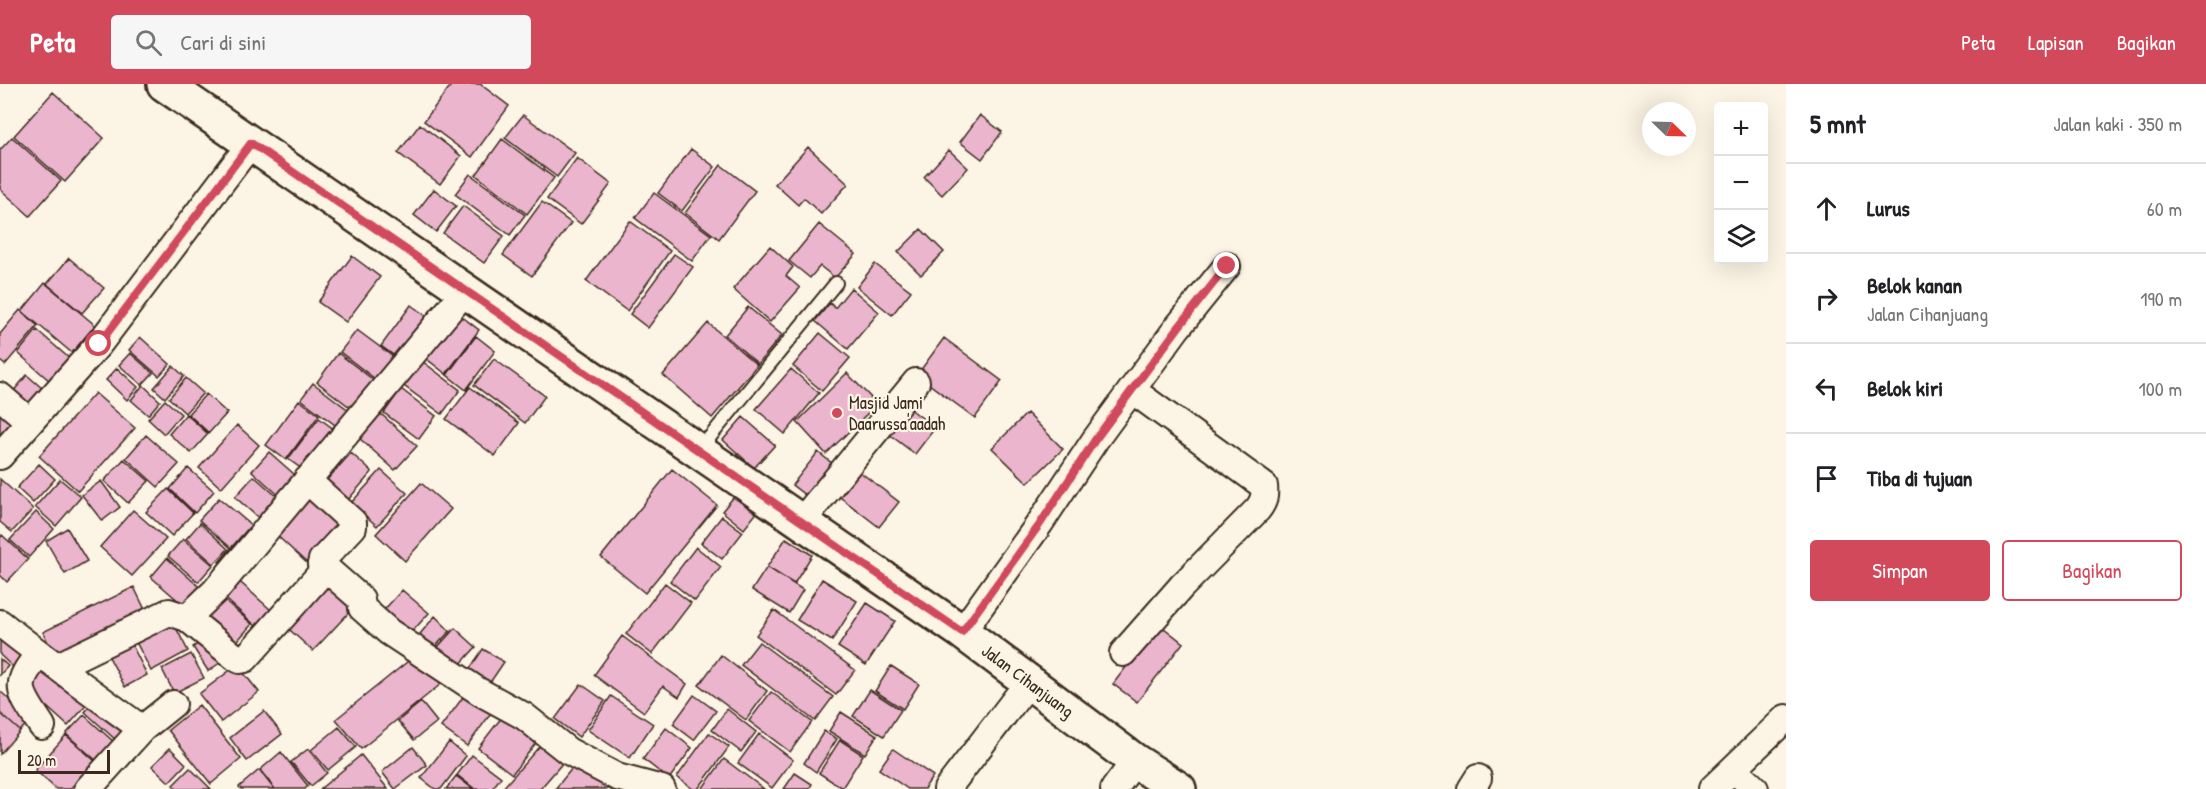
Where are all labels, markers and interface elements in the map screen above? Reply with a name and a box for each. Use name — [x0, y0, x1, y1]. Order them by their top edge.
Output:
search box — [111, 15, 531, 69]
text: Peta — [30, 23, 75, 61]
icon: search — [132, 26, 165, 59]
text: Cari di sini — [180, 27, 266, 57]
text: Peta — [1961, 28, 1995, 57]
text: Lapisan — [2028, 28, 2084, 57]
text: Bagikan — [2117, 28, 2176, 57]
north arrow — [1642, 102, 1696, 156]
map controls — [1714, 102, 1768, 264]
button: + — [1714, 102, 1768, 156]
text: 5 mnt — [1810, 106, 1865, 141]
text: Jalan kaki · 350 m — [2053, 110, 2182, 137]
button: − — [1714, 156, 1768, 210]
icon: ahead — [1810, 192, 1843, 225]
text: Lurus — [1867, 193, 1910, 223]
text: 60 m — [2147, 195, 2182, 222]
button: layers — [1714, 210, 1768, 264]
route end — [1213, 252, 1239, 278]
text: Belok kanan — [1867, 270, 1962, 300]
icon: right — [1810, 282, 1843, 315]
text: 190 m — [2140, 285, 2182, 312]
text: Jalan Cihanjuang — [1867, 300, 1988, 327]
route start — [85, 330, 111, 356]
icon: left — [1810, 372, 1843, 405]
text: Belok kiri — [1867, 373, 1943, 403]
text: 100 m — [2139, 375, 2182, 402]
place label: Masjid Jami Daarussa'aadah — [849, 390, 946, 436]
marker: Masjid Jami Daarussa'aadah — [830, 406, 844, 420]
icon: arrive — [1810, 462, 1843, 495]
text: Tiba di tujuan — [1867, 463, 1972, 493]
button: Simpan — [1810, 540, 1990, 601]
button: Bagikan — [2002, 540, 2182, 601]
street label: Jalan Cihanjuang — [977, 638, 1079, 723]
scale bar — [18, 747, 110, 774]
text: 20 m — [27, 749, 56, 771]

